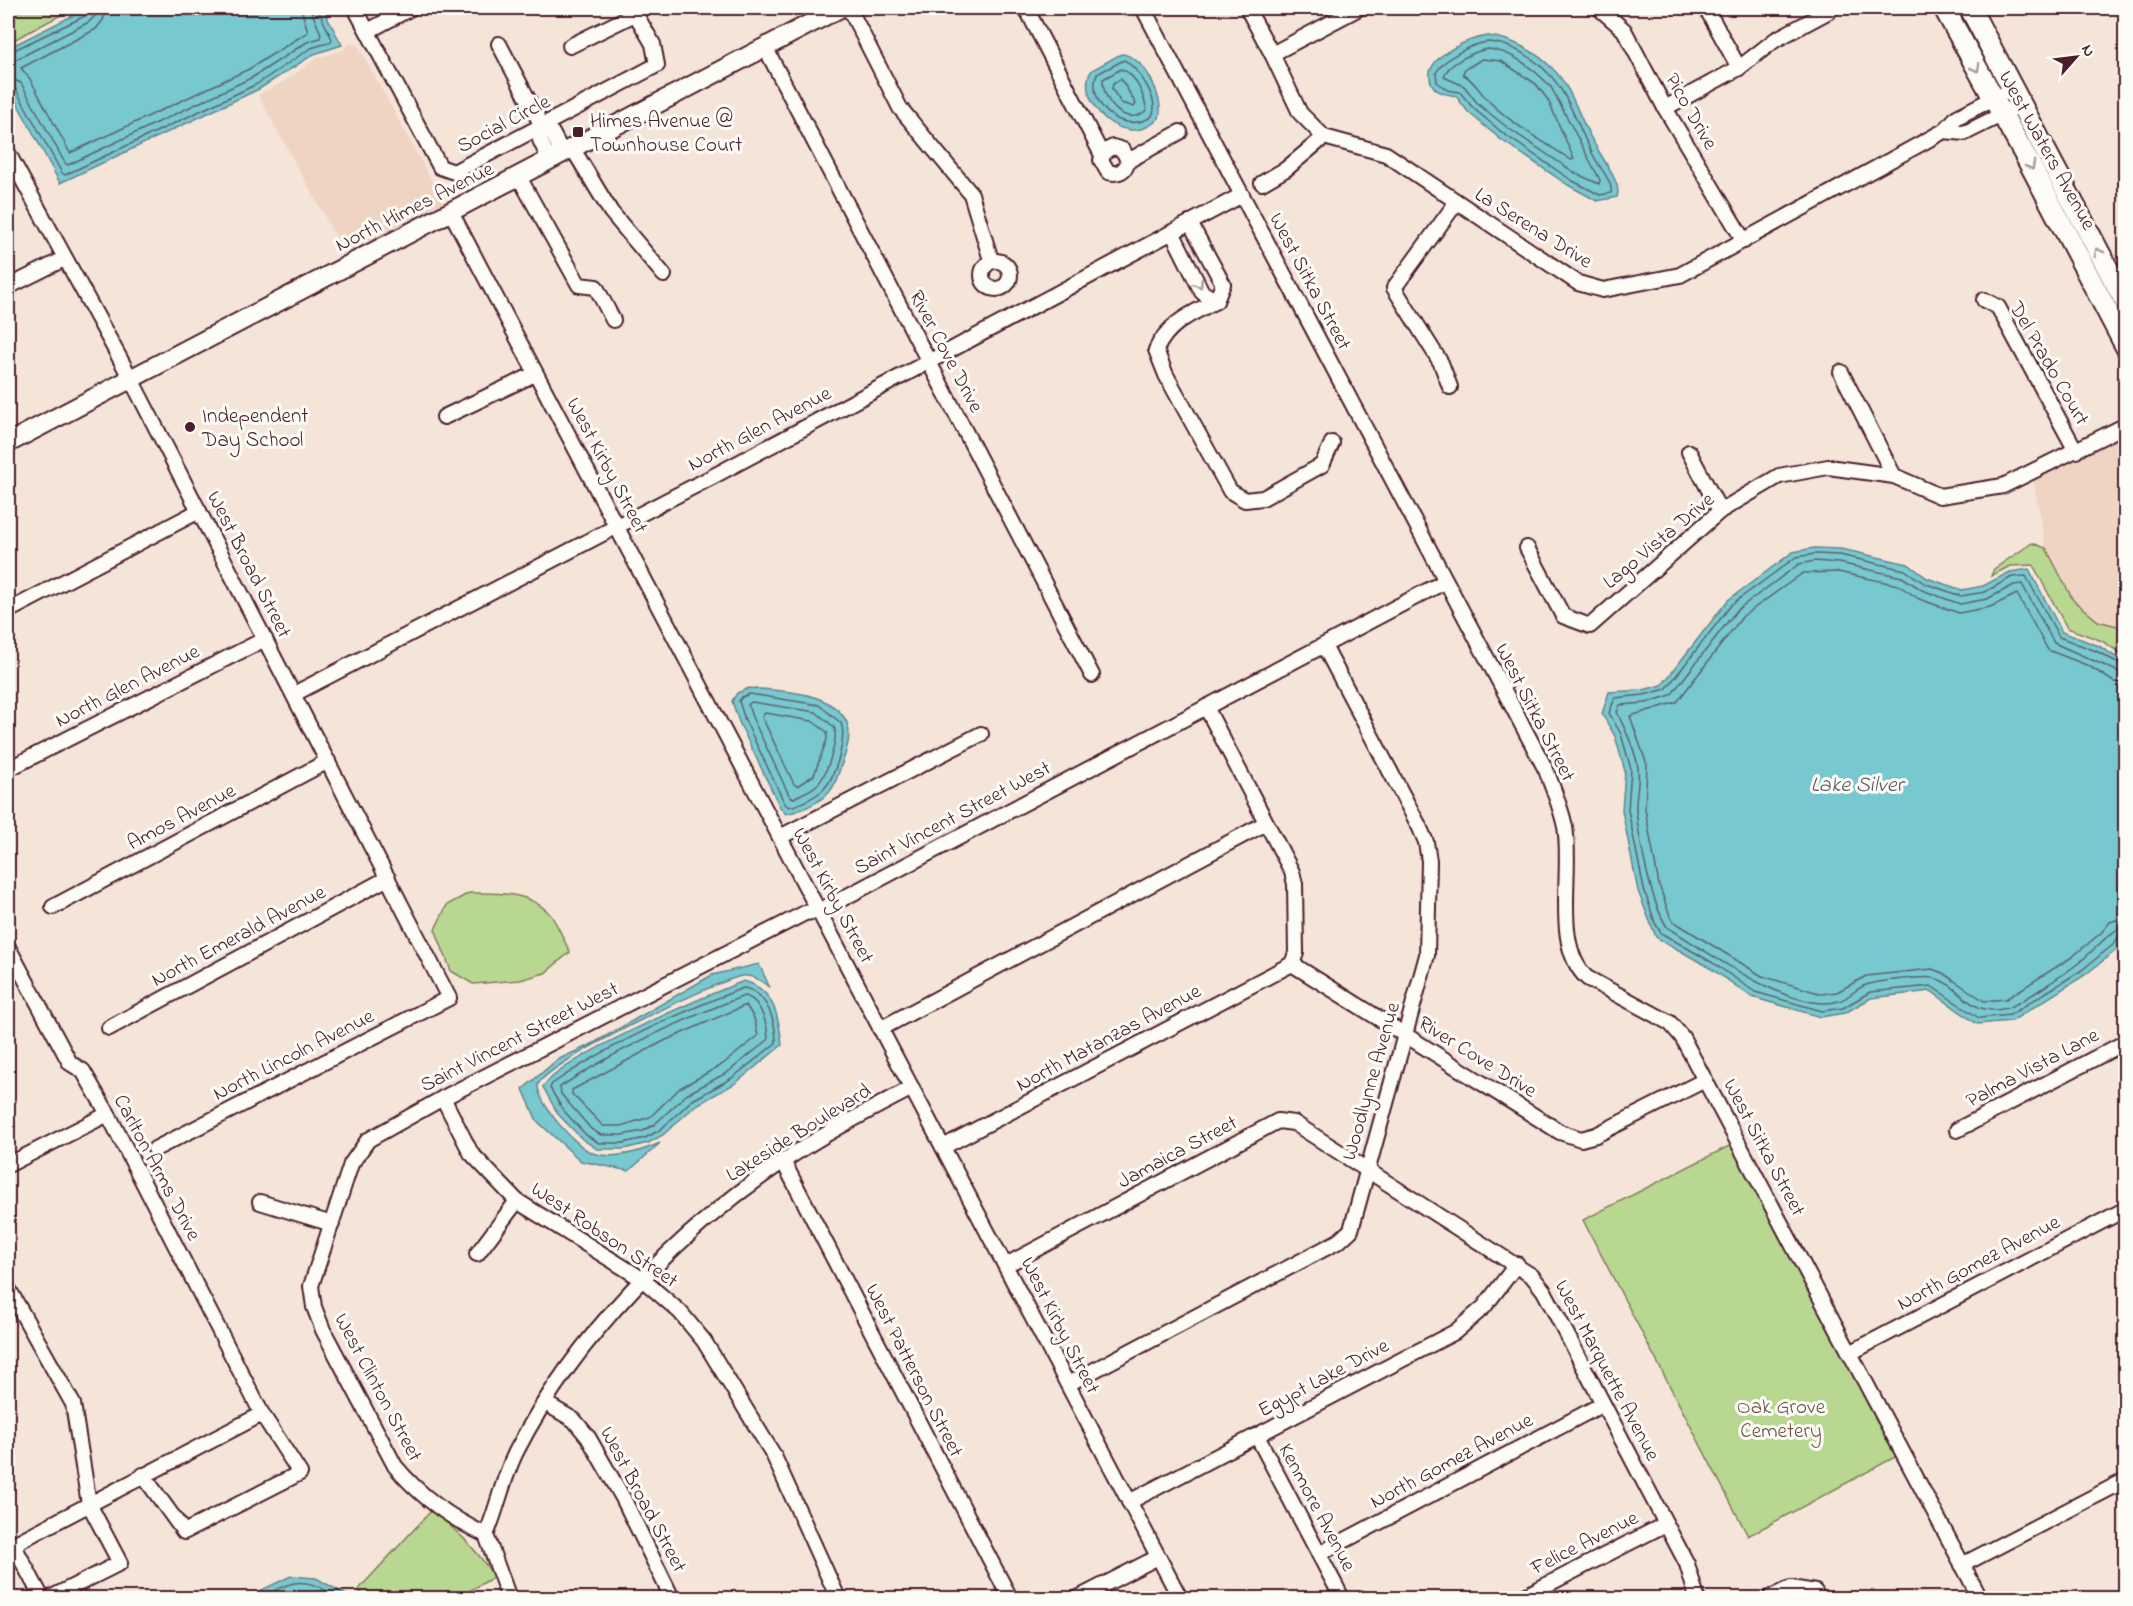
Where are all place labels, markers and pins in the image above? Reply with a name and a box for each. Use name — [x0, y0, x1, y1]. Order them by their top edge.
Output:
place label: Himes Avenue @ Townhouse Court — [590, 107, 742, 161]
marker: Himes Avenue @ Townhouse Court — [571, 125, 585, 139]
place label: Independent Day School — [201, 402, 308, 458]
marker: Independent Day School — [183, 420, 197, 434]

